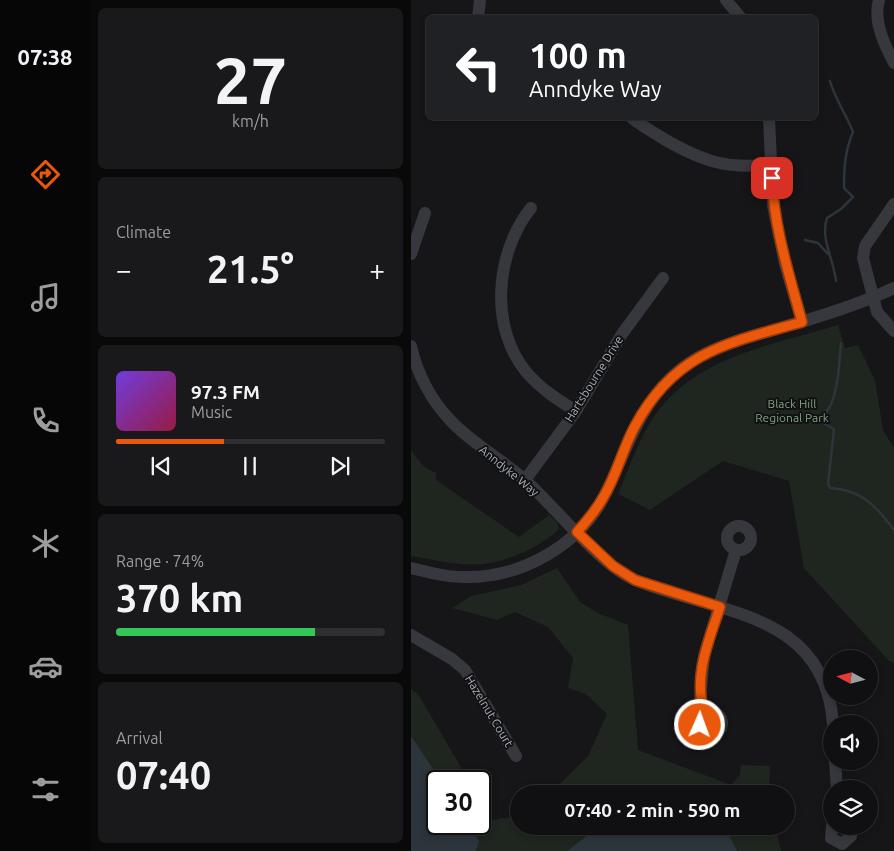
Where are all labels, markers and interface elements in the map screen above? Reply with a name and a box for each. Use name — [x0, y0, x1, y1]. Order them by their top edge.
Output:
icon: left — [446, 35, 511, 100]
text: 100 m — [529, 35, 627, 75]
text: 27 — [214, 43, 287, 116]
text: 07:38 — [17, 44, 73, 69]
text: Anndyke Way — [529, 76, 662, 101]
text: km/h — [232, 112, 269, 130]
icon: directions — [28, 157, 63, 192]
pin — [751, 157, 793, 199]
icon: arrive — [758, 164, 786, 192]
text: Climate — [116, 223, 171, 241]
text: 21.5° — [207, 248, 294, 290]
text: − — [116, 254, 132, 285]
text: + — [369, 254, 385, 285]
icon: music — [28, 280, 63, 315]
street label: Hartsbourne Drive — [562, 333, 625, 424]
text: 97.3 FM — [191, 381, 260, 403]
park label: Black Hill Regional Park — [755, 397, 829, 424]
icon: phone — [28, 403, 63, 438]
text: Music — [191, 403, 232, 421]
street label: Anndyke Way — [477, 443, 542, 499]
icon: previous — [147, 452, 175, 480]
icon: pause — [236, 452, 264, 480]
icon: next — [326, 452, 354, 480]
icon: climate — [28, 526, 63, 561]
text: Range · 74% — [116, 552, 204, 570]
text: 370 km — [116, 577, 243, 619]
icon: car — [28, 649, 63, 684]
north arrow — [823, 650, 879, 705]
map controls — [823, 650, 878, 835]
street label: Hazelnut Court — [463, 673, 516, 749]
position arrow — [673, 698, 725, 750]
button: sound — [823, 715, 878, 770]
text: Arrival — [116, 729, 163, 747]
text: 07:40 — [116, 754, 211, 796]
speed limit sign: 30 — [426, 770, 491, 835]
icon: filters — [28, 772, 63, 807]
button: layers — [823, 780, 878, 835]
text: 07:40 · 2 min · 590 m — [565, 799, 740, 821]

